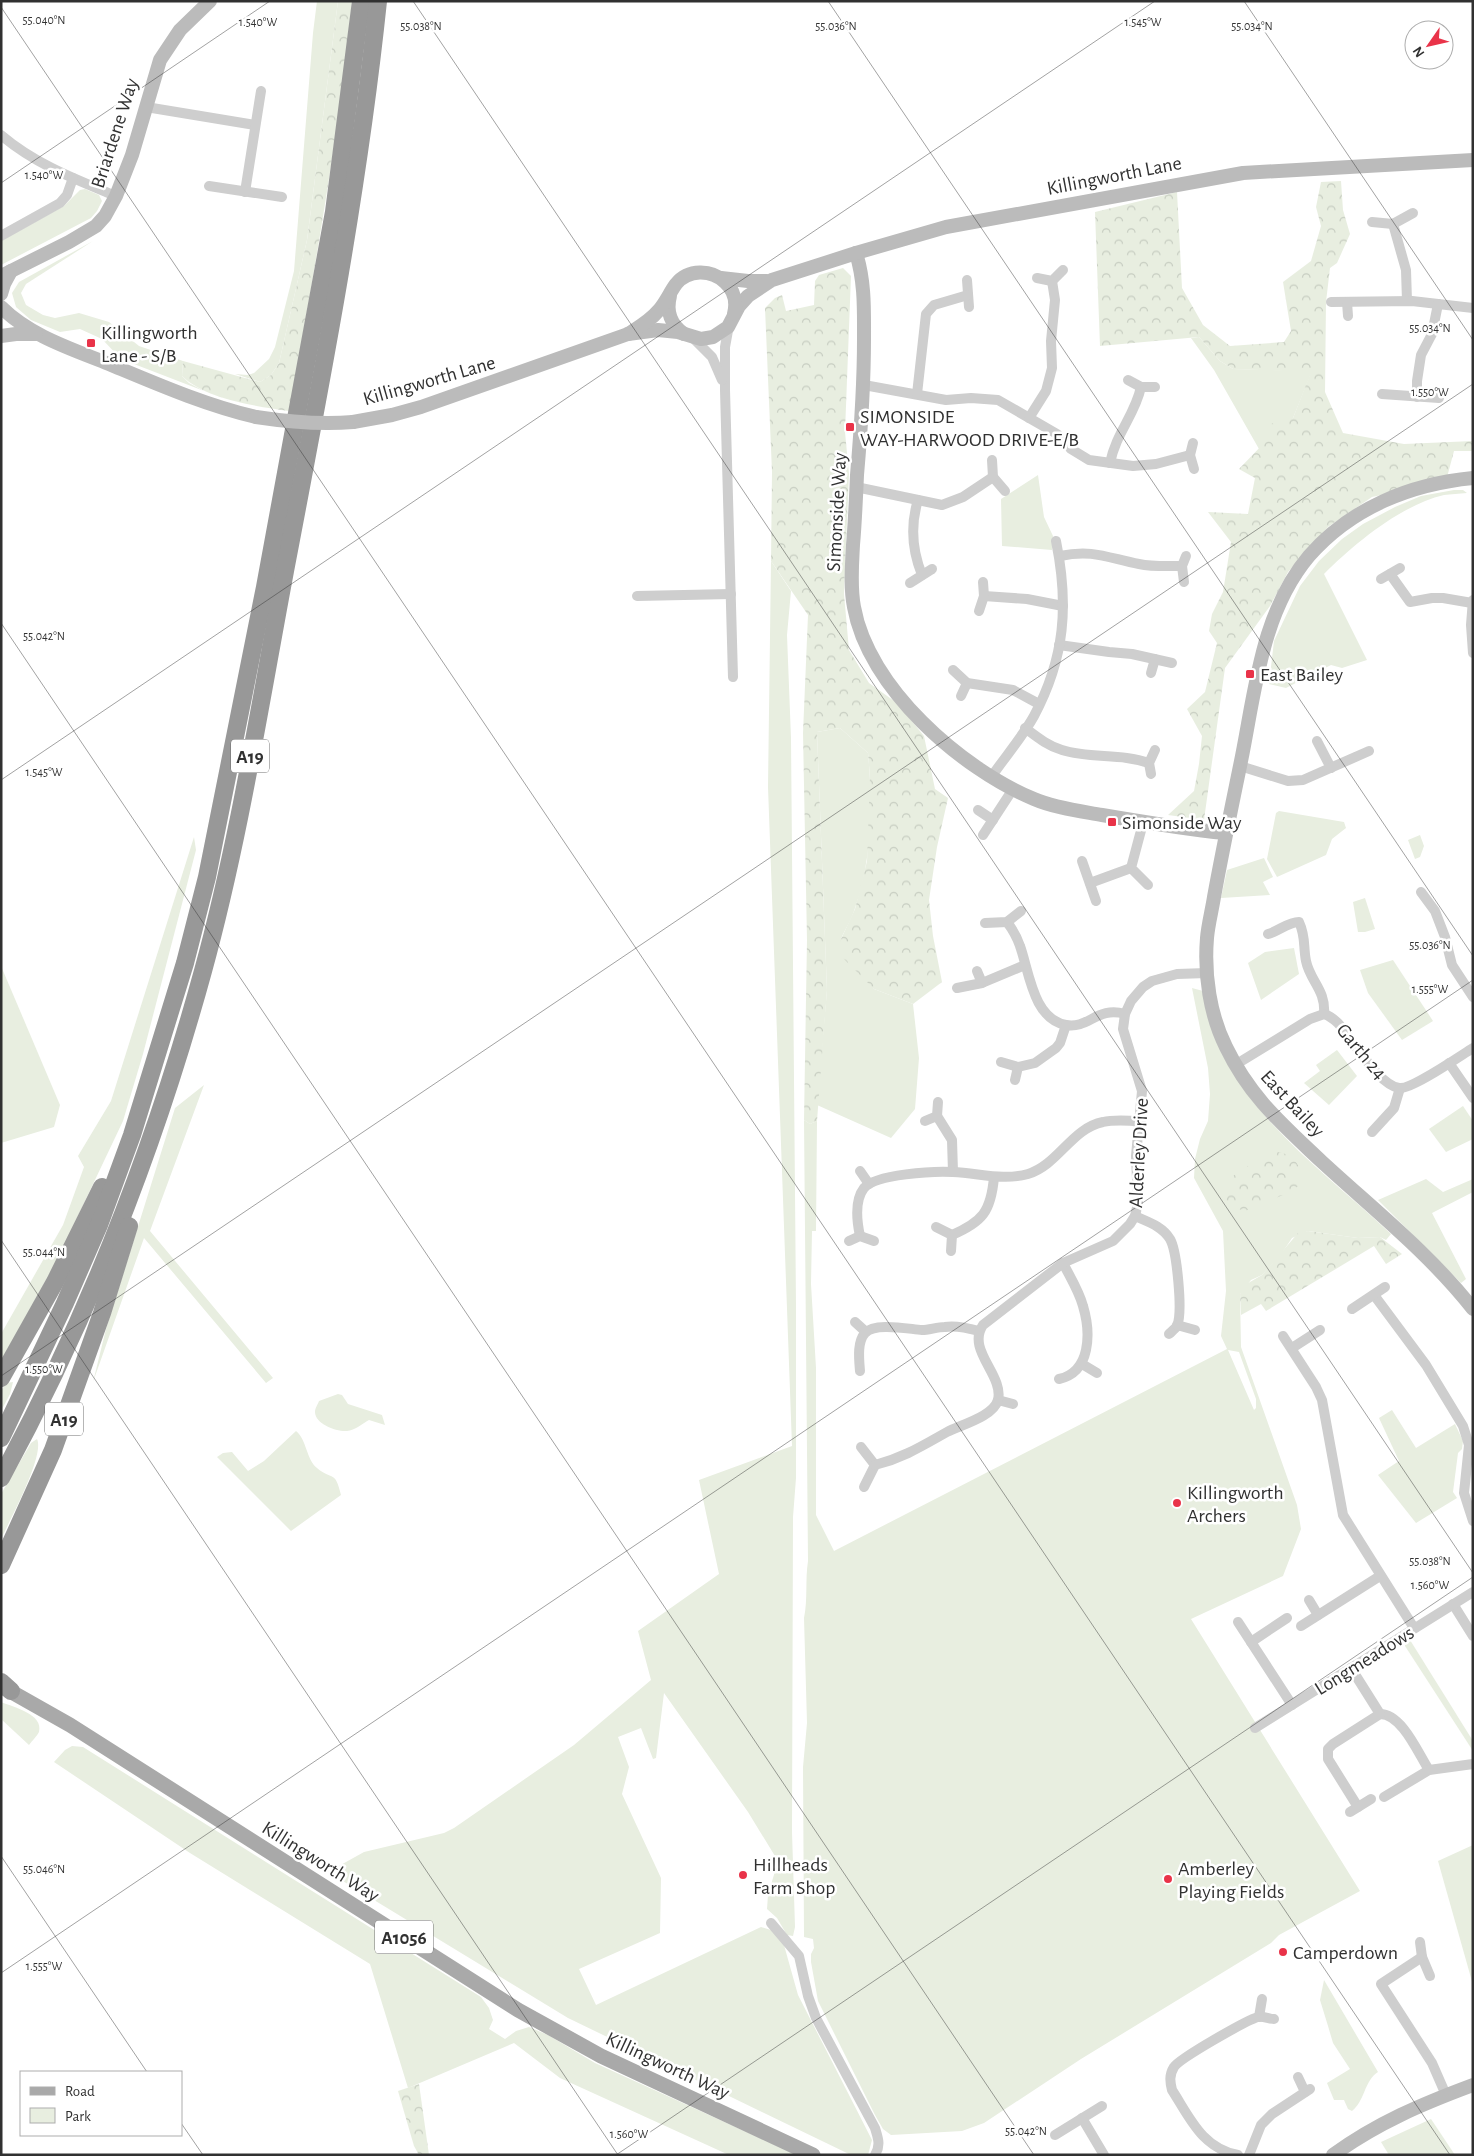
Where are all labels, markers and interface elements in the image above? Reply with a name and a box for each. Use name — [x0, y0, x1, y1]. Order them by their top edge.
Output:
text: 55.040°N — [23, 14, 65, 26]
text: 1.540°W — [239, 16, 277, 28]
text: 1.545°W — [1124, 16, 1162, 28]
text: 55.038°N — [400, 20, 442, 32]
text: 55.036°N — [815, 20, 857, 32]
text: 55.034°N — [1231, 20, 1273, 32]
north arrow — [1404, 20, 1454, 70]
text: N — [1411, 44, 1428, 60]
street label: Briardene Way — [88, 76, 142, 191]
street label: Killingworth Lane — [1045, 153, 1183, 199]
text: 1.540°W — [25, 169, 63, 181]
text: 55.034°N — [1409, 322, 1451, 334]
place label: Killingworth Lane - S/B — [101, 323, 198, 366]
marker: Killingworth Lane - S/B — [85, 337, 97, 349]
street label: Killingworth Lane — [361, 352, 498, 409]
text: 1.550°W — [1411, 386, 1449, 398]
place label: SIMONSIDE WAY-HARWOOD DRIVE-E/B — [860, 407, 1079, 450]
marker: SIMONSIDE WAY-HARWOOD DRIVE-E/B — [844, 421, 856, 433]
street label: Simonside Way — [824, 451, 850, 572]
text: 55.042°N — [23, 630, 65, 642]
place label: East Bailey — [1260, 665, 1344, 685]
marker: East Bailey — [1244, 668, 1256, 680]
road number: A19 — [231, 739, 269, 772]
text: 1.545°W — [25, 766, 63, 778]
place label: Simonside Way — [1122, 813, 1242, 833]
marker: Simonside Way — [1106, 816, 1118, 828]
text: 55.036°N — [1409, 939, 1451, 951]
text: 1.555°W — [1412, 983, 1448, 995]
street label: Garth 24 — [1332, 1020, 1390, 1083]
street label: East Bailey — [1257, 1066, 1328, 1141]
street label: Alderley Drive — [1126, 1098, 1152, 1209]
text: 55.044°N — [23, 1246, 65, 1258]
text: 1.550°W — [25, 1363, 63, 1375]
road number: A19 — [45, 1402, 83, 1436]
place label: Killingworth Archers — [1187, 1483, 1284, 1526]
marker: Killingworth Archers — [1171, 1497, 1183, 1509]
text: 55.038°N — [1409, 1555, 1451, 1567]
text: 1.560°W — [1411, 1579, 1449, 1591]
street label: Longmeadows — [1311, 1622, 1418, 1699]
street label: Killingworth Way — [258, 1818, 383, 1906]
place label: Hillheads Farm Shop — [753, 1855, 836, 1898]
place label: Amberley Playing Fields — [1178, 1859, 1285, 1902]
text: 55.046°N — [23, 1863, 65, 1875]
marker: Hillheads Farm Shop — [737, 1869, 749, 1881]
marker: Amberley Playing Fields — [1162, 1873, 1174, 1885]
road number: A1056 — [375, 1920, 433, 1954]
place label: Camperdown — [1293, 1943, 1398, 1963]
marker: Camperdown — [1277, 1946, 1289, 1958]
text: 1.555°W — [26, 1960, 62, 1972]
street label: Killingworth Way — [603, 2028, 733, 2104]
legend — [20, 2071, 182, 2136]
text: Road — [65, 2084, 95, 2099]
text: Park — [65, 2109, 91, 2124]
text: 55.042°N — [1005, 2125, 1047, 2137]
text: 1.560°W — [610, 2128, 648, 2140]

